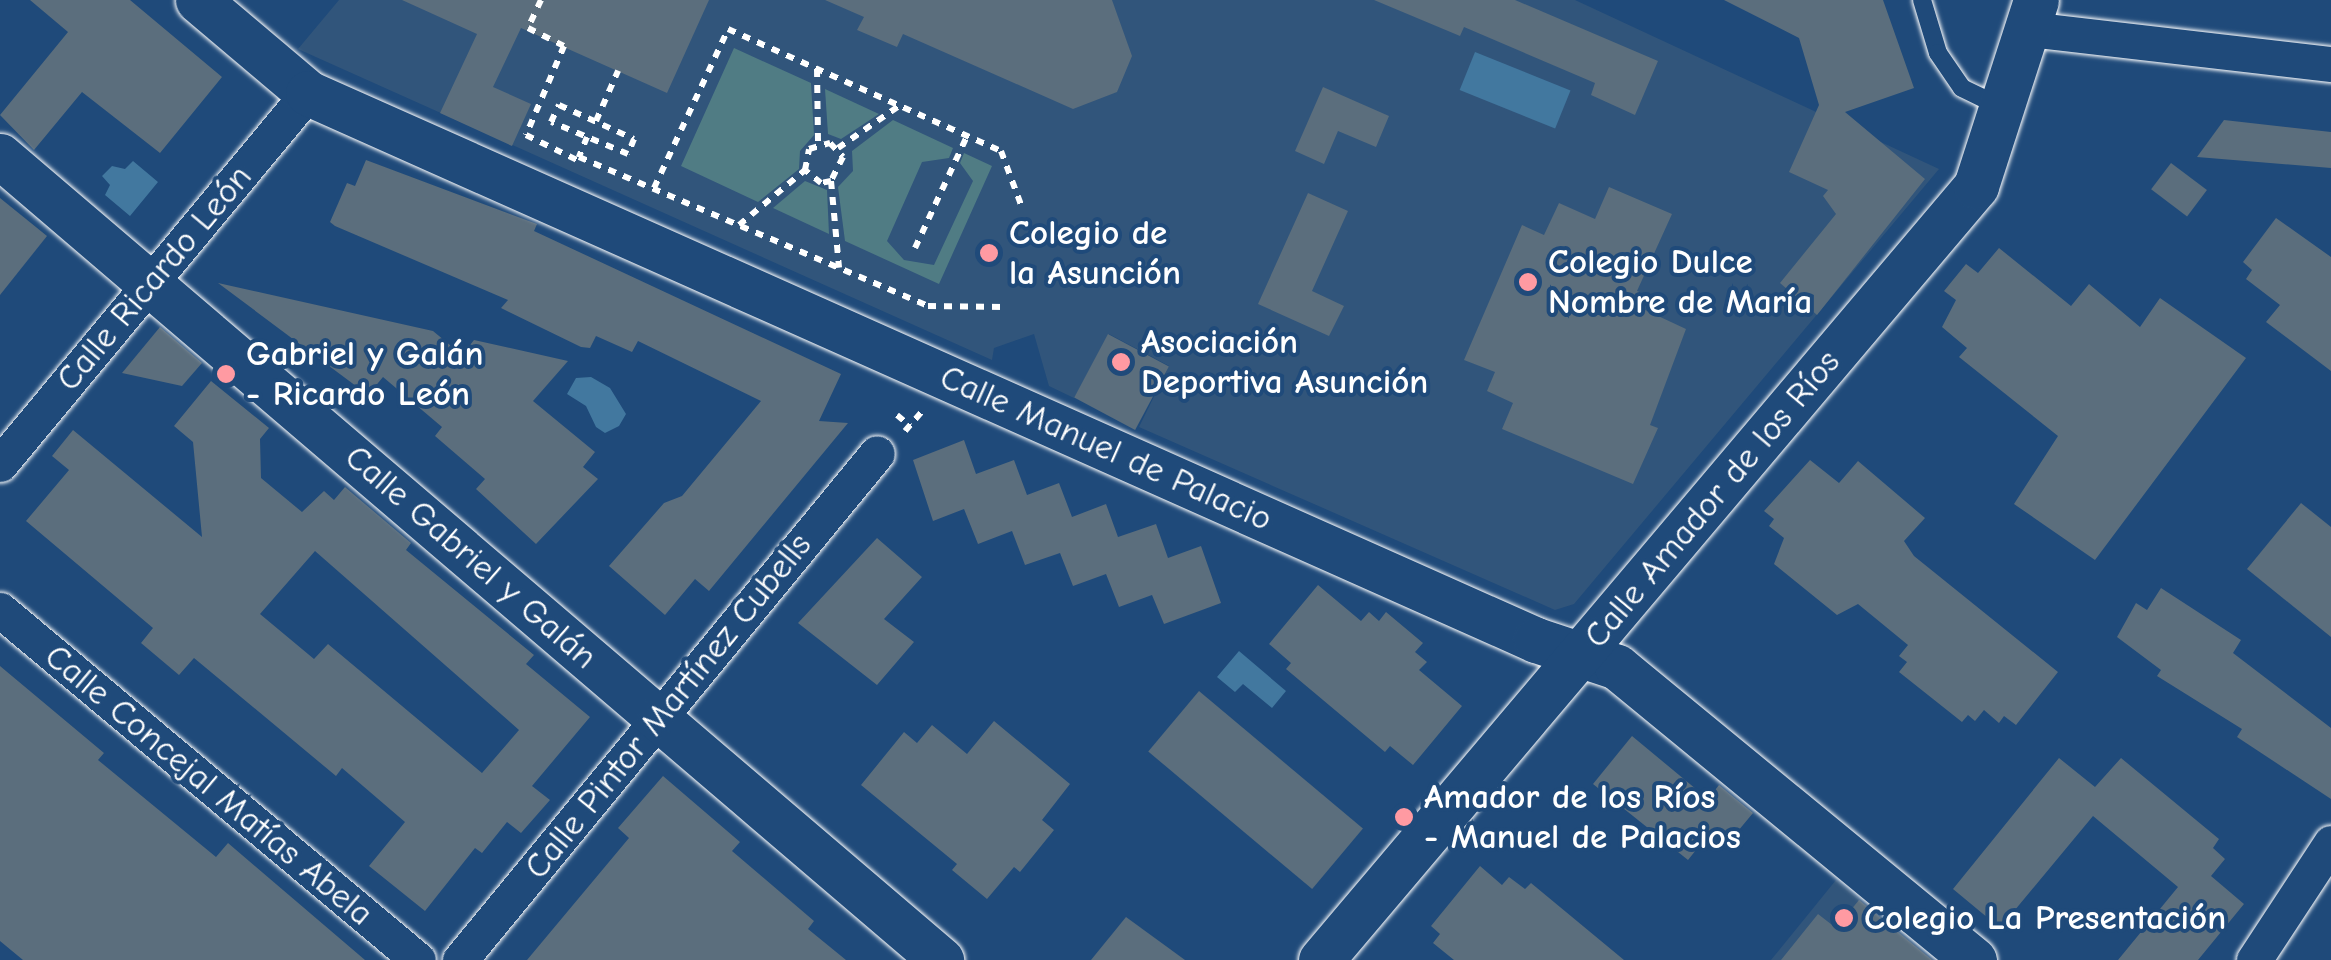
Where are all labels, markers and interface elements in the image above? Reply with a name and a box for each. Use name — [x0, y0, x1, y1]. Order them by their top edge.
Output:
street label: Calle Ricardo León — [47, 157, 261, 399]
place label: Colegio de la Asunción — [1009, 212, 1181, 294]
place label: Colegio Dulce Nombre de María — [1548, 241, 1812, 323]
marker: Colegio de la Asunción — [978, 242, 1000, 264]
marker: Colegio Dulce Nombre de María — [1517, 271, 1539, 293]
place label: Asociación Deportiva Asunción — [1141, 321, 1428, 403]
place label: Gabriel y Galán - Ricardo León — [246, 333, 483, 415]
street label: Calle Amador de los Ríos — [1575, 342, 1849, 656]
marker: Asociación Deportiva Asunción — [1110, 351, 1132, 373]
street label: Calle Manuel de Palacio — [934, 356, 1278, 540]
marker: Gabriel y Galán - Ricardo León — [215, 363, 237, 385]
street label: Calle Gabriel y Galán — [336, 436, 606, 678]
street label: Calle Pintor Martínez Cubells — [516, 525, 820, 887]
street label: Calle Concejal Matías Abela — [36, 635, 382, 935]
place label: Amador de los Ríos - Manuel de Palacios — [1424, 776, 1741, 858]
marker: Amador de los Ríos - Manuel de Palacios — [1393, 806, 1415, 828]
place label: Colegio La Presentación — [1864, 897, 2226, 939]
marker: Colegio La Presentación — [1833, 907, 1855, 929]

